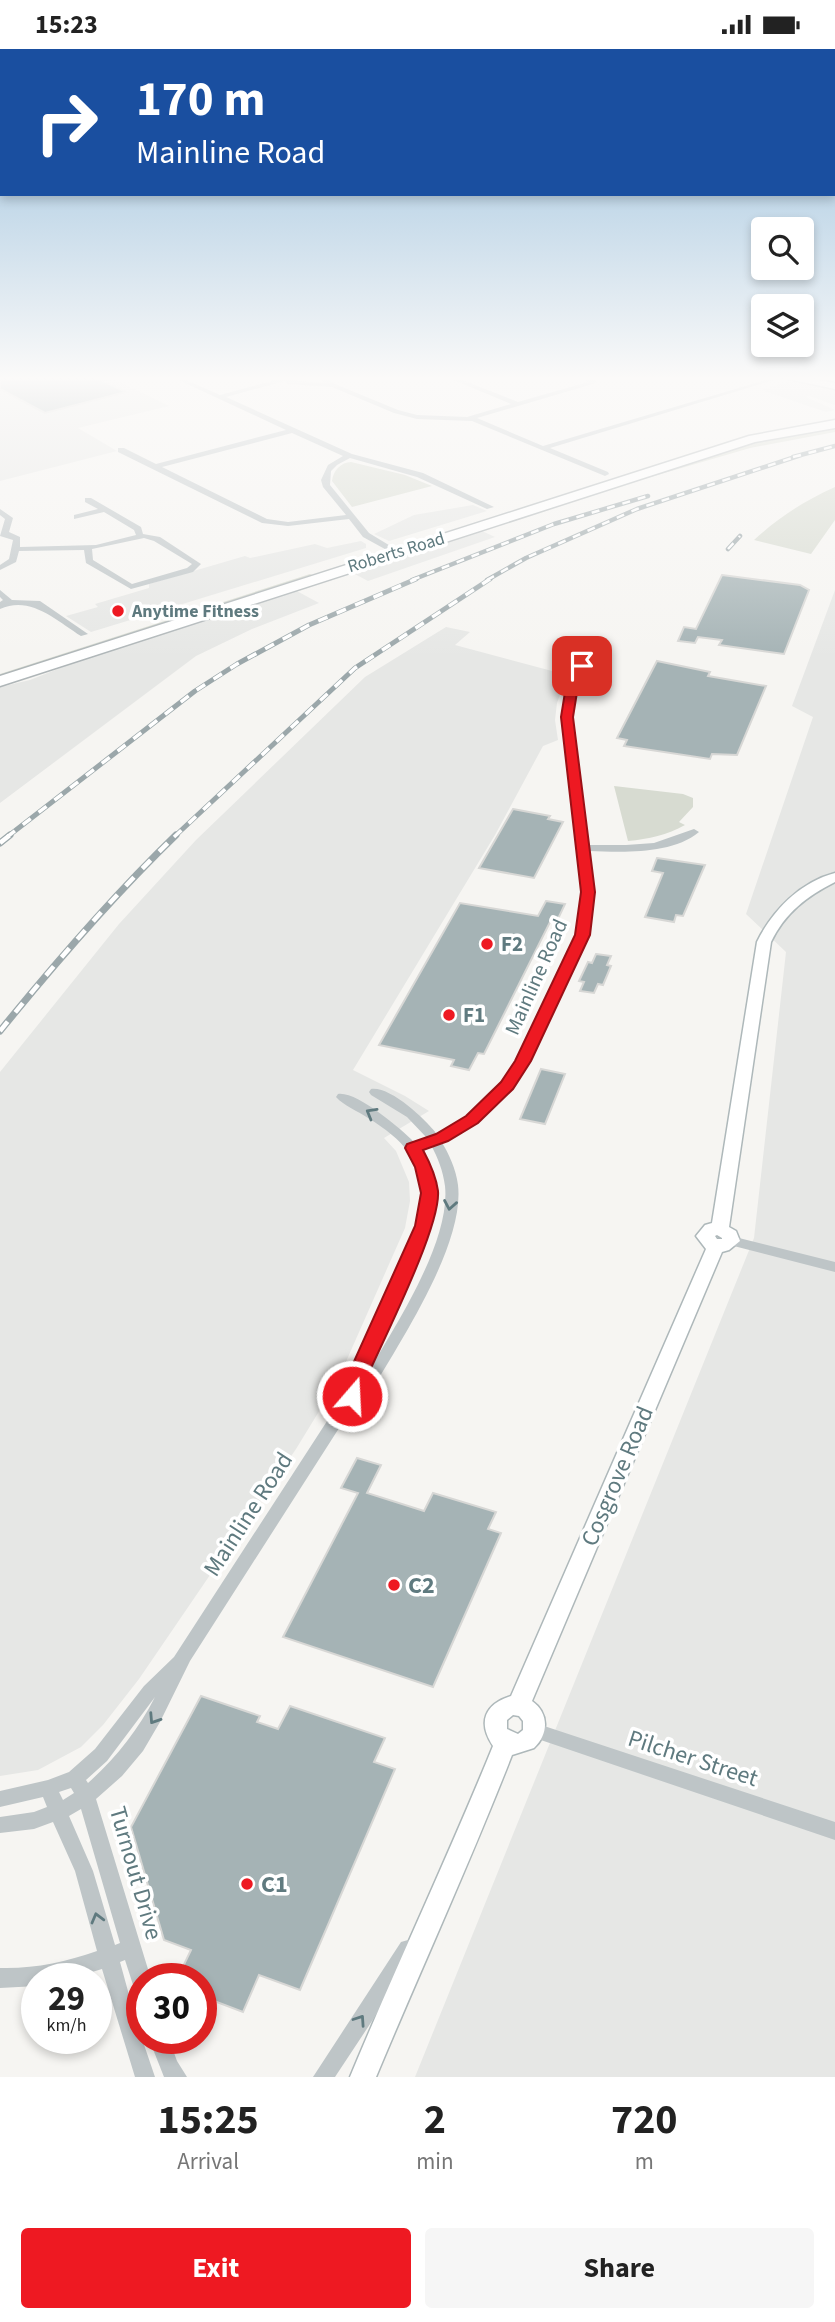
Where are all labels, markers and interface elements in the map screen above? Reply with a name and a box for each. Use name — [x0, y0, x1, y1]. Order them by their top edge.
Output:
text: 15:23 — [35, 6, 98, 43]
text: 170 m — [136, 65, 265, 135]
icon: right — [21, 77, 112, 168]
text: Mainline Road — [136, 130, 325, 176]
map controls — [751, 217, 814, 357]
button: search — [751, 217, 814, 280]
button: layers — [751, 294, 814, 357]
street label: Roberts Road — [344, 526, 448, 579]
place label: Anytime Fitness — [131, 599, 259, 624]
marker: Anytime Fitness — [110, 603, 126, 619]
pin — [552, 636, 612, 696]
icon: arrive — [563, 647, 601, 685]
street label: Mainline Road — [497, 914, 575, 1040]
place label: F2 — [501, 929, 523, 959]
marker: F2 — [479, 936, 495, 952]
place label: F1 — [463, 1000, 485, 1030]
marker: F1 — [441, 1007, 457, 1023]
one-way arrow — [365, 1108, 378, 1121]
one-way arrow — [443, 1199, 458, 1211]
position arrow — [315, 1359, 389, 1433]
street label: Cosgrove Road — [572, 1401, 663, 1552]
street label: Mainline Road — [195, 1445, 302, 1583]
place label: C2 — [408, 1568, 435, 1603]
marker: C2 — [386, 1577, 402, 1593]
one-way arrow — [149, 1711, 162, 1724]
street label: Pilcher Street — [623, 1721, 762, 1796]
street label: Turnout Drive — [100, 1802, 171, 1944]
place label: C1 — [261, 1867, 288, 1902]
marker: C1 — [239, 1876, 255, 1892]
one-way arrow — [91, 1912, 105, 1924]
speed limit sign: 30 — [126, 1963, 217, 2054]
text: 29 — [48, 1974, 85, 2024]
text: km/h — [47, 2013, 86, 2038]
one-way arrow — [352, 2015, 365, 2028]
text: 15:25 — [157, 2090, 259, 2150]
text: 2 — [424, 2090, 446, 2150]
text: 720 — [611, 2090, 678, 2150]
text: Arrival — [177, 2145, 239, 2178]
text: min — [416, 2145, 454, 2178]
text: m — [635, 2145, 654, 2178]
button: Exit — [21, 2228, 411, 2308]
button: Share — [425, 2228, 814, 2308]

